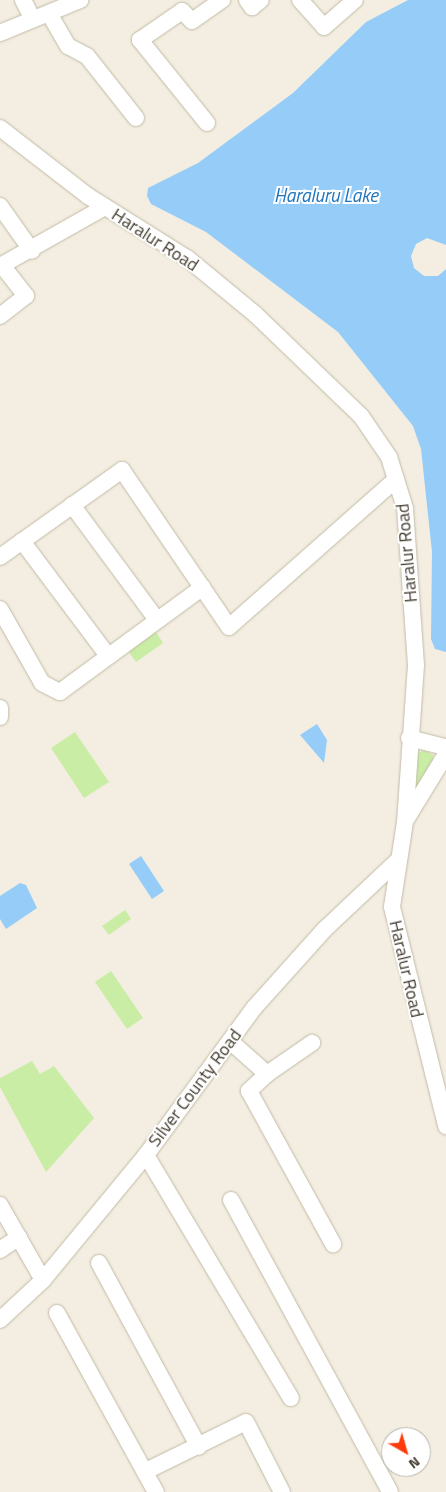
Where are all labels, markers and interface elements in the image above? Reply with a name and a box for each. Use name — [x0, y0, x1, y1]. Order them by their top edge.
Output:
water label: Haraluru Lake — [274, 184, 378, 206]
street label: Haralur Road — [107, 204, 203, 276]
street label: Haralur Road — [392, 503, 422, 603]
street label: Haralur Road — [384, 918, 428, 1020]
street label: Silver County Road — [144, 1025, 246, 1151]
north arrow — [381, 1427, 431, 1477]
text: N — [405, 1452, 425, 1475]

